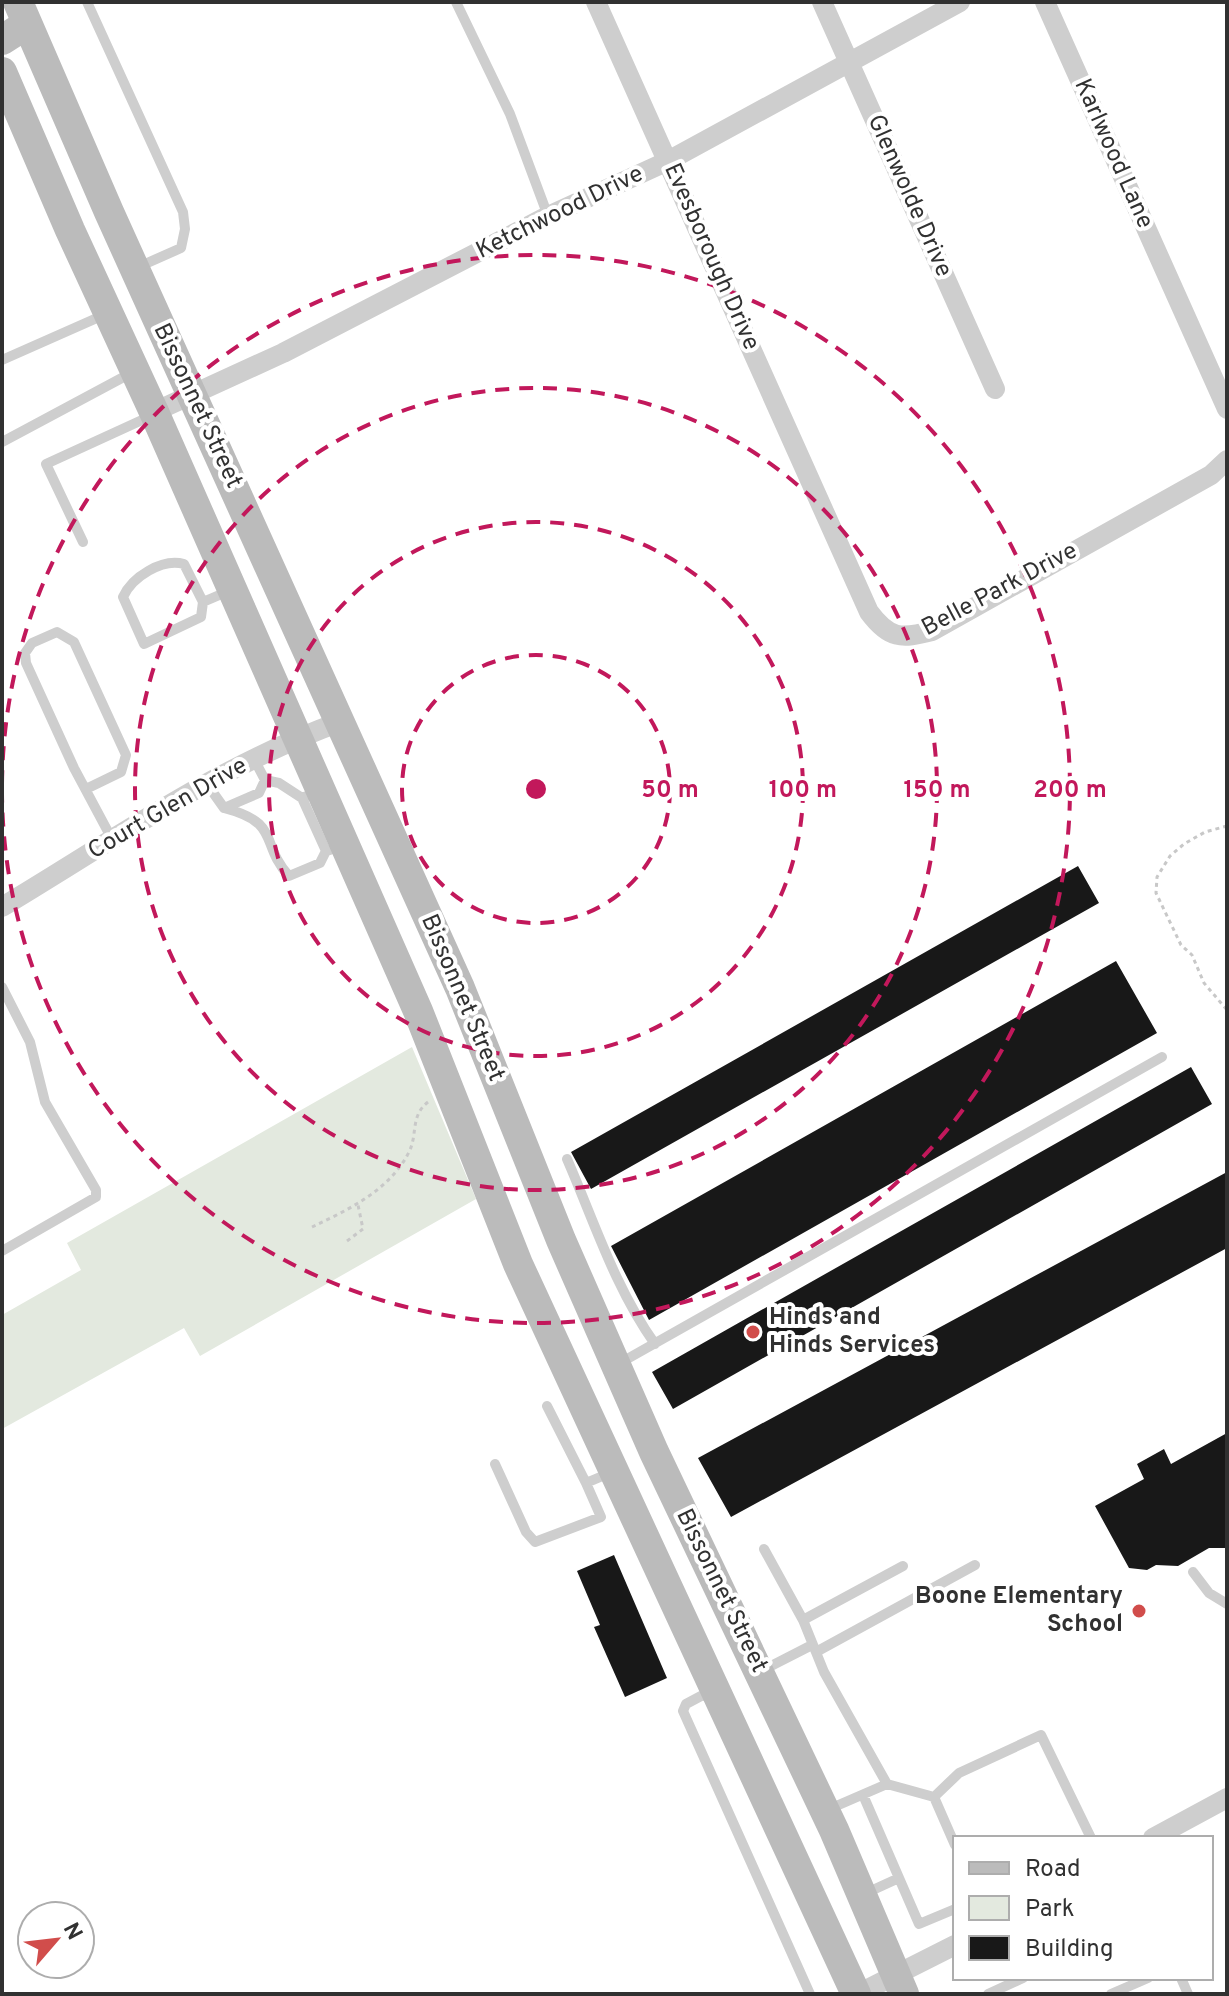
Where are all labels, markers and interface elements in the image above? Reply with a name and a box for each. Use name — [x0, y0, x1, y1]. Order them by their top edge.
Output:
street label: Karlwood Lane — [1067, 75, 1159, 233]
street label: Glenwolde Drive — [860, 110, 958, 282]
street label: Evesborough Drive — [656, 159, 766, 355]
street label: Ketchwood Drive — [471, 160, 649, 266]
street label: Bissonnet Street — [146, 319, 248, 493]
street label: Belle Park Drive — [917, 536, 1083, 644]
street label: Court Glen Drive — [83, 751, 253, 867]
centre of rings — [522, 775, 550, 803]
text: 50 m — [641, 776, 699, 806]
text: 100 m — [769, 776, 837, 806]
text: 150 m — [903, 776, 971, 806]
text: 200 m — [1033, 776, 1107, 806]
street label: Bissonnet Street — [413, 910, 511, 1086]
place label: Hinds and Hinds Services — [769, 1303, 935, 1361]
marker: Hinds and Hinds Services — [744, 1323, 762, 1341]
street label: Bissonnet Street — [668, 1504, 774, 1678]
place label: Boone Elementary School — [915, 1582, 1123, 1640]
marker: Boone Elementary School — [1130, 1602, 1148, 1620]
legend — [953, 1836, 1213, 1980]
text: Road — [1025, 1855, 1081, 1885]
text: Park — [1025, 1895, 1075, 1925]
north arrow — [16, 1900, 96, 1980]
text: N — [56, 1918, 87, 1945]
text: Building — [1025, 1935, 1114, 1965]

